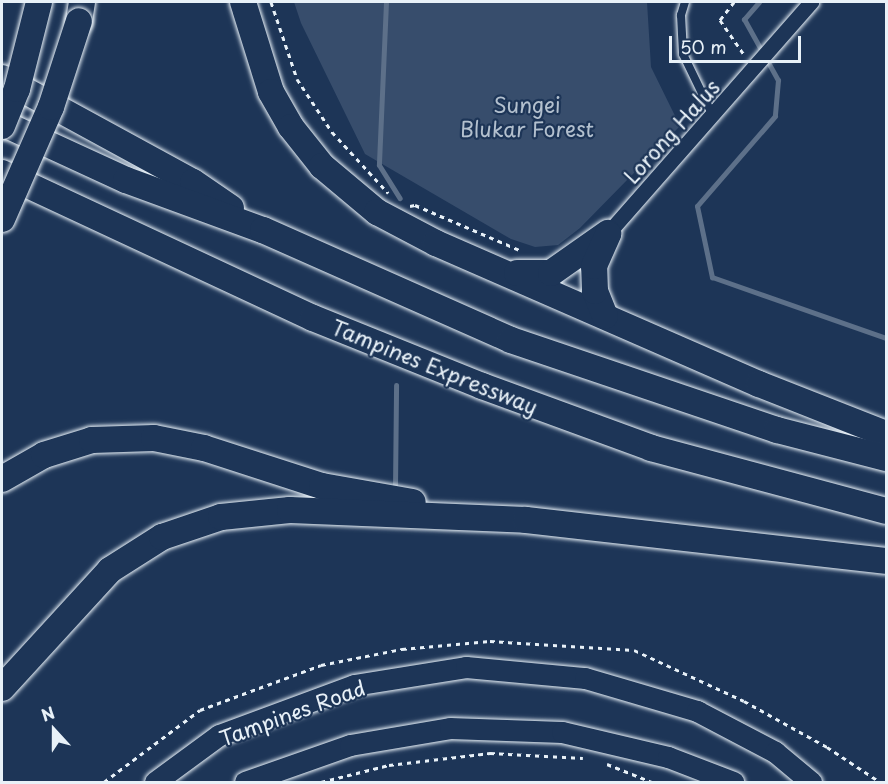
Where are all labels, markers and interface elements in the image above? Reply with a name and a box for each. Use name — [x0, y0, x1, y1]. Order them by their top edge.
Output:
scale bar — [672, 24, 804, 62]
text: 50 m — [680, 33, 727, 60]
street label: Lorong Halus — [618, 74, 724, 188]
park label: Sungei Blukar Forest — [459, 91, 595, 141]
street label: Tampines Expressway — [328, 313, 542, 419]
street label: Tampines Road — [216, 674, 368, 750]
north arrow — [24, 700, 84, 760]
text: N — [37, 700, 58, 727]

